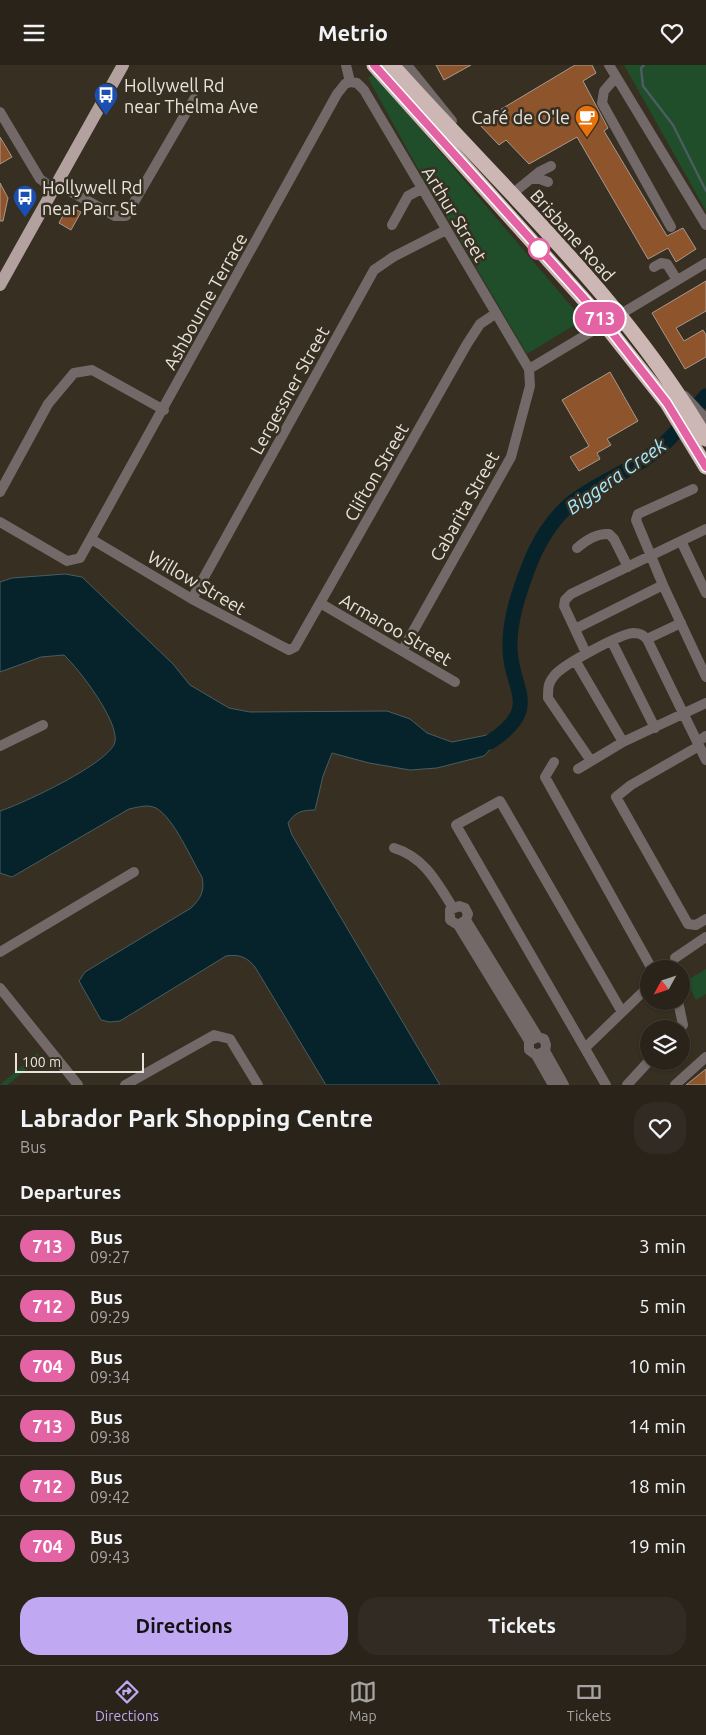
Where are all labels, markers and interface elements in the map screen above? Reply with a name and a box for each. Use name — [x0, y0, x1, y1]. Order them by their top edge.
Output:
icon: menu — [20, 19, 48, 47]
icon: heart — [658, 19, 686, 47]
text: Metrio — [318, 20, 388, 45]
place label: Hollywell Rd near Thelma Ave — [124, 75, 258, 116]
bus stop icon: Hollywell Rd near Thelma Ave — [93, 82, 119, 116]
cafe icon: Café de O'le — [574, 104, 600, 138]
place label: Café de O'le — [471, 107, 570, 127]
street label: Arthur Street — [419, 163, 491, 265]
place label: Hollywell Rd near Parr St — [42, 177, 143, 218]
bus stop icon: Hollywell Rd near Parr St — [12, 184, 38, 218]
street label: Brisbane Road — [527, 185, 619, 285]
street label: Ashbourne Terrace — [159, 229, 251, 373]
unlabelled marker — [528, 238, 550, 260]
line badge: 713 — [571, 302, 629, 334]
text: 713 — [585, 308, 615, 328]
street label: Lergessner Street — [246, 323, 332, 457]
street label: Clifton Street — [340, 420, 412, 524]
water label: Biggera Creek — [562, 433, 670, 518]
street label: Cabarita Street — [426, 448, 502, 564]
street label: Willow Street — [145, 546, 249, 618]
street label: Armaroo Street — [337, 589, 455, 669]
north arrow — [640, 960, 690, 1010]
map controls — [640, 960, 690, 1070]
button: layers — [640, 1020, 690, 1070]
scale bar — [15, 1050, 144, 1073]
text: 100 m — [22, 1054, 61, 1070]
button: heart — [634, 1102, 686, 1154]
text: Labrador Park Shopping Centre — [20, 1105, 373, 1132]
text: Bus — [20, 1138, 46, 1156]
text: Departures — [20, 1181, 121, 1203]
text: Bus — [90, 1226, 123, 1248]
text: 3 min — [639, 1235, 686, 1257]
text: 713 — [32, 1236, 63, 1256]
text: 09:27 — [90, 1248, 130, 1266]
text: Bus — [90, 1286, 123, 1308]
text: 5 min — [639, 1295, 686, 1317]
text: 712 — [32, 1296, 63, 1316]
text: 09:29 — [90, 1308, 130, 1326]
text: Bus — [90, 1346, 123, 1368]
text: 10 min — [628, 1355, 686, 1377]
text: 704 — [32, 1356, 63, 1376]
text: 09:34 — [90, 1368, 130, 1386]
text: Bus — [90, 1406, 123, 1428]
text: 14 min — [628, 1415, 686, 1437]
text: 713 — [32, 1416, 63, 1436]
text: 09:38 — [90, 1428, 130, 1446]
text: Bus — [90, 1466, 123, 1488]
text: 18 min — [628, 1475, 686, 1497]
text: 712 — [32, 1476, 63, 1496]
text: 09:42 — [90, 1488, 130, 1506]
text: Bus — [90, 1526, 123, 1548]
text: 19 min — [628, 1535, 686, 1557]
text: 704 — [32, 1536, 63, 1556]
text: 09:43 — [90, 1548, 130, 1566]
button: Directions — [20, 1597, 348, 1655]
button: Tickets — [358, 1597, 686, 1655]
tab: Directions — [95, 1678, 159, 1724]
tab: Map — [349, 1678, 377, 1724]
tab: Tickets — [567, 1678, 611, 1724]

